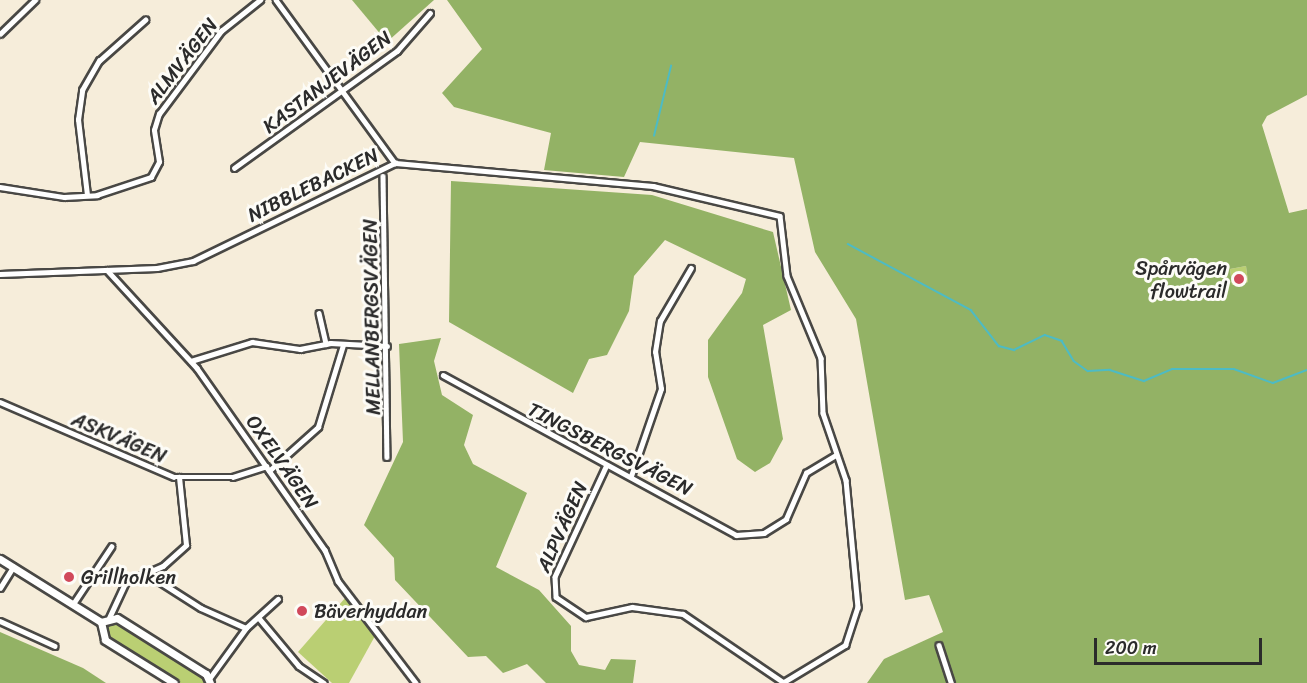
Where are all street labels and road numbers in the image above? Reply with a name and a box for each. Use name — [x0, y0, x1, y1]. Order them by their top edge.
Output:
street label: ALMVÄGEN — [141, 13, 223, 109]
street label: KASTANJEVÄGEN — [258, 26, 396, 138]
street label: NIBBLEBACKEN — [244, 143, 382, 227]
street label: MELLANBERGSVÄGEN — [358, 219, 386, 415]
street label: TINGSBERGSVÄGEN — [524, 397, 696, 501]
street label: ASKVÄGEN — [68, 407, 170, 469]
street label: OXELVÄGEN — [241, 410, 323, 514]
street label: ALPVÄGEN — [531, 478, 593, 576]

